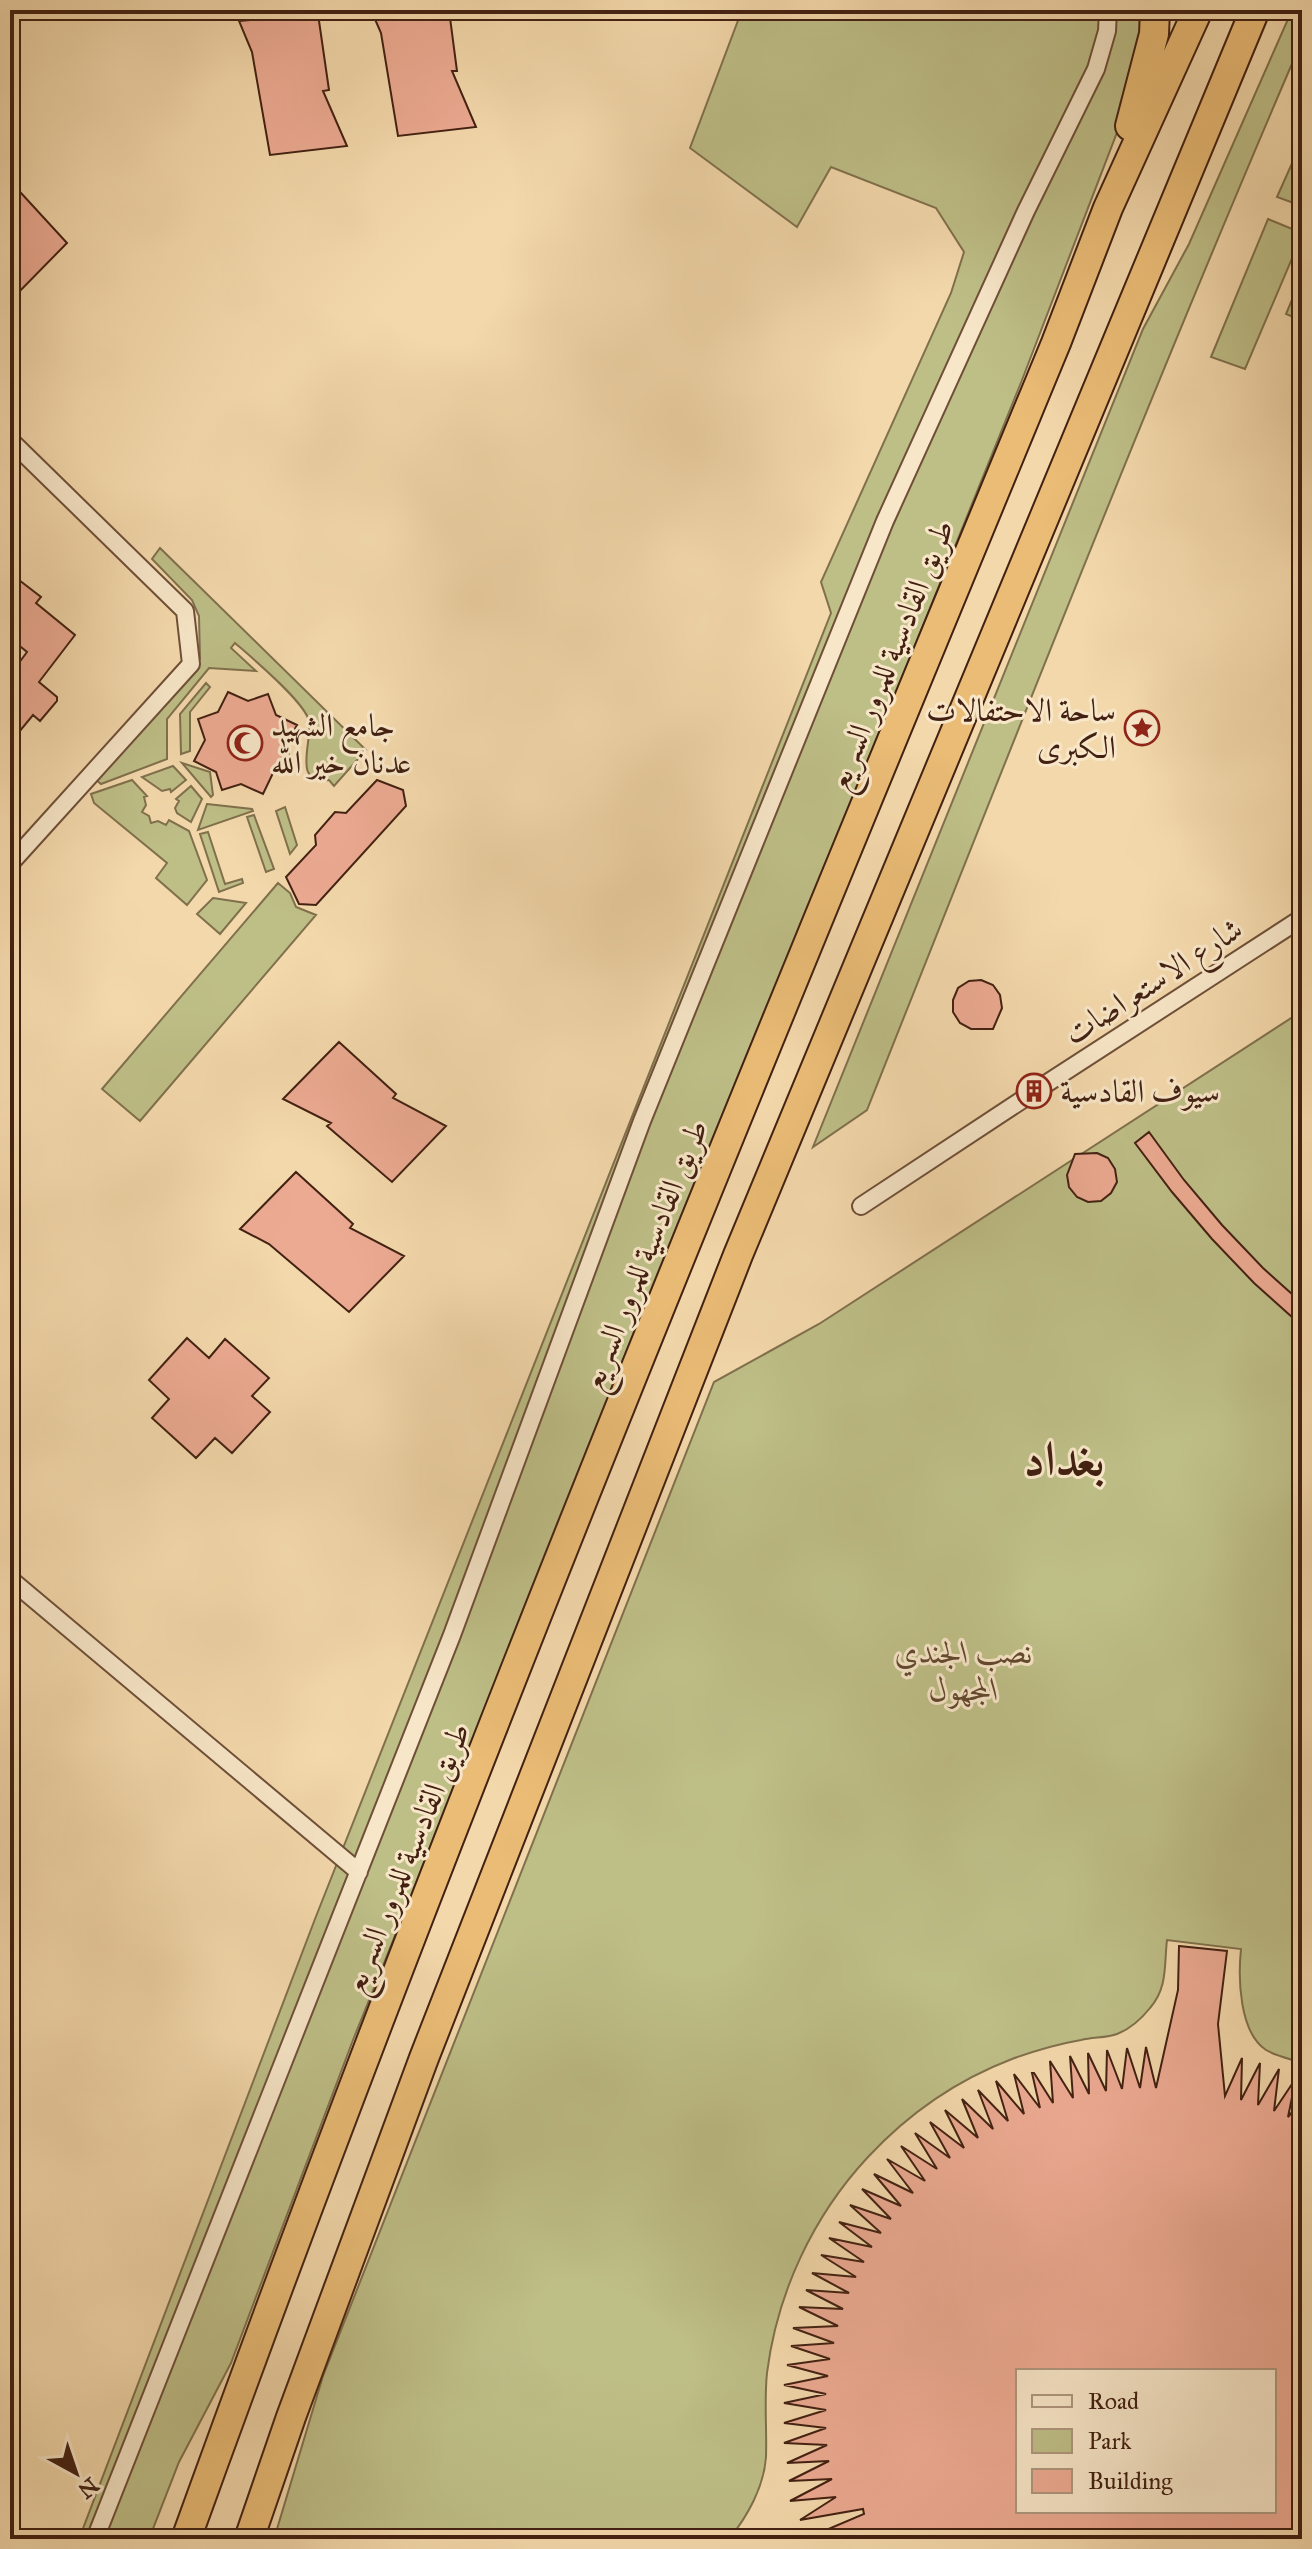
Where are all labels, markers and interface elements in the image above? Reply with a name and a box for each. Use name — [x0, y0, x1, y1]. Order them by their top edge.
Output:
street label: طريق القادسية للمرور السريع — [818, 514, 971, 800]
place label: ساحة الاحتفالات الكبرى — [926, 691, 1116, 767]
place label: جامع الشهيد عدنان خير الله — [271, 706, 412, 782]
place icon: ساحة الاحتفالات الكبرى — [1123, 709, 1161, 747]
mosque icon: جامع الشهيد عدنان خير الله — [226, 724, 264, 762]
street label: شارع الاستعراضات — [1057, 909, 1254, 1059]
building icon: سيوف القادسية — [1015, 1072, 1053, 1110]
place label: سيوف القادسية — [1060, 1072, 1220, 1111]
street label: طريق القادسية للمرور السريع — [572, 1114, 725, 1400]
district label: بغداد — [1023, 1429, 1105, 1488]
park label: نصب الجندي المجهول — [895, 1633, 1033, 1709]
street label: طريق القادسية للمرور السريع — [334, 1717, 487, 2003]
legend — [1016, 2369, 1276, 2513]
text: Road — [1088, 2386, 1139, 2416]
text: Park — [1088, 2426, 1132, 2456]
north arrow — [36, 2433, 116, 2513]
text: Building — [1088, 2466, 1173, 2496]
text: N — [72, 2472, 104, 2504]

